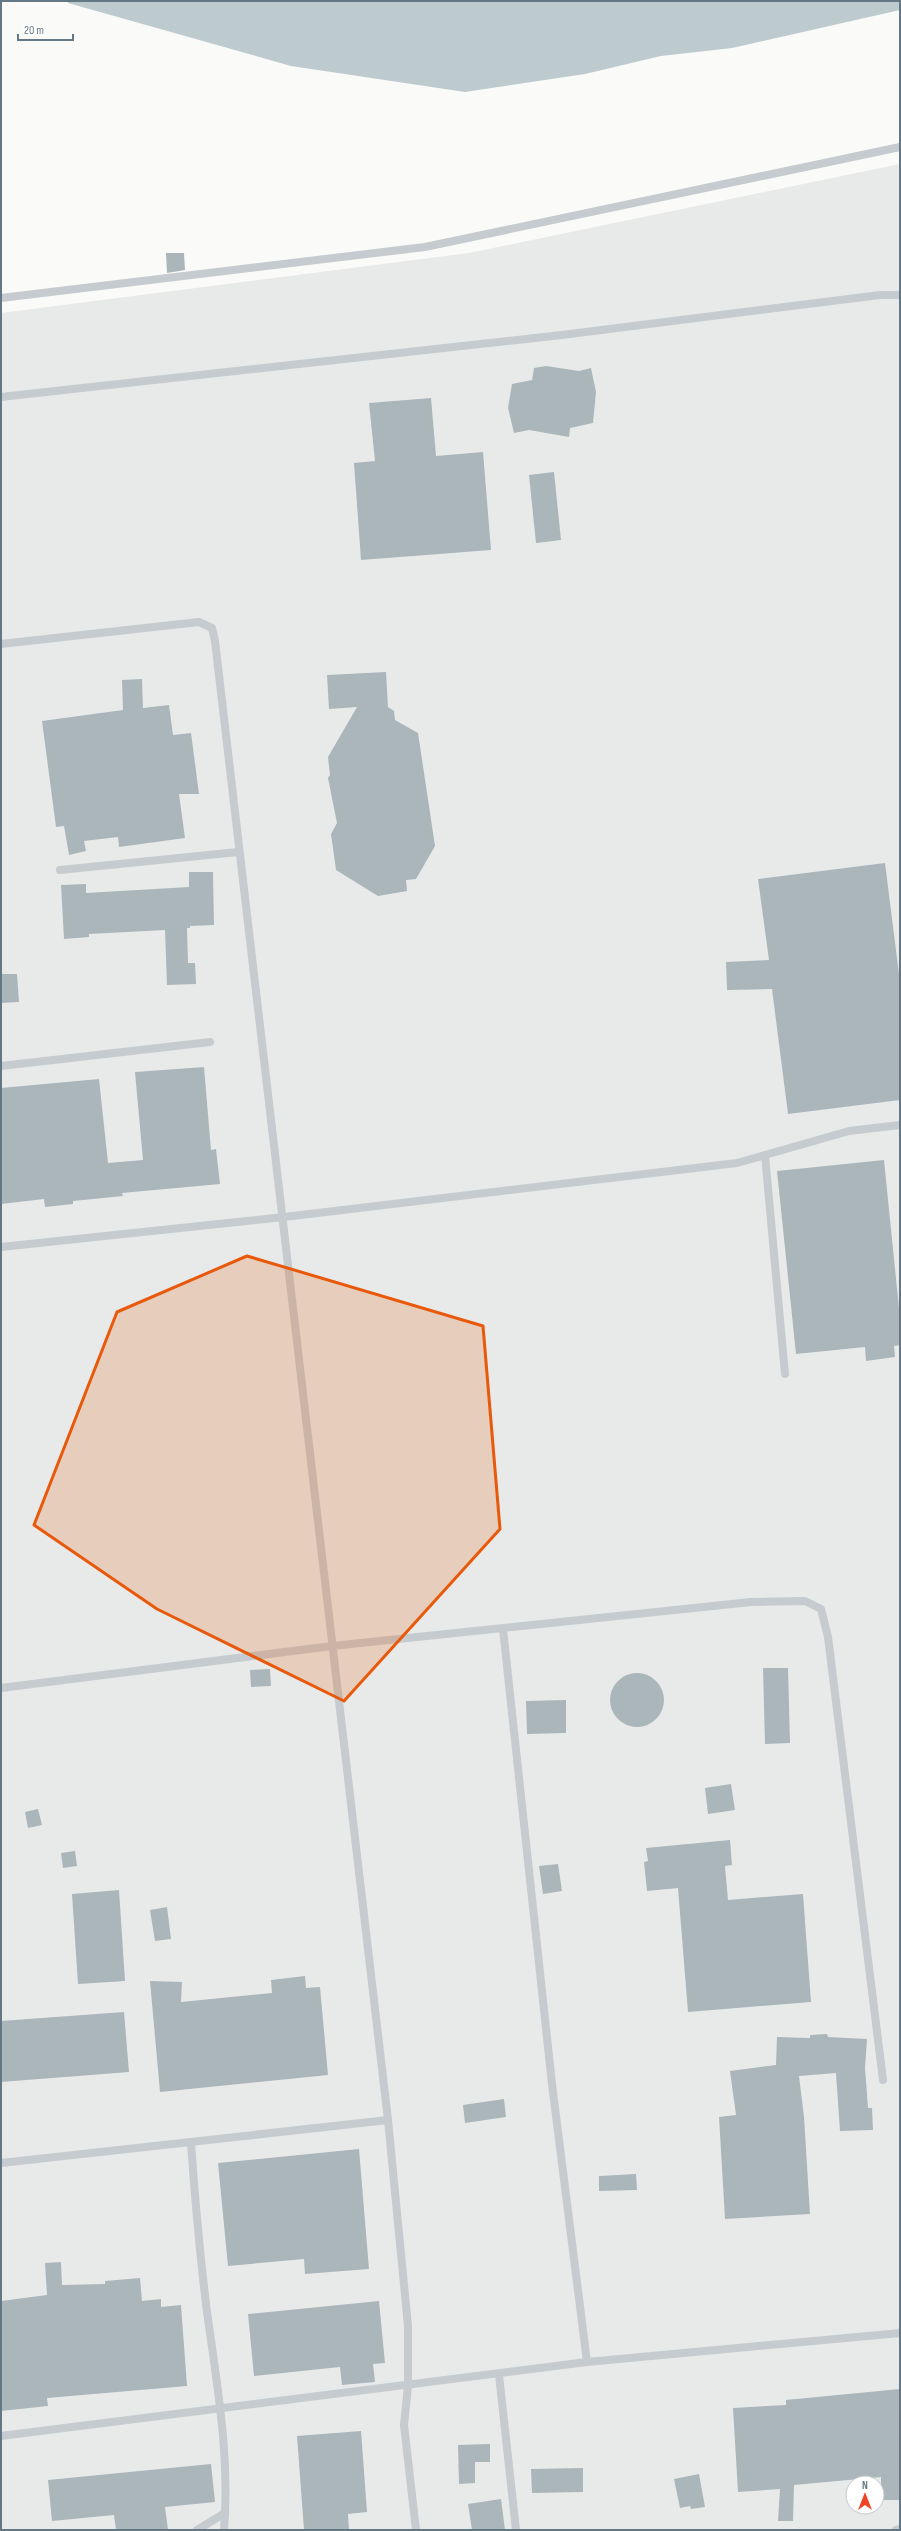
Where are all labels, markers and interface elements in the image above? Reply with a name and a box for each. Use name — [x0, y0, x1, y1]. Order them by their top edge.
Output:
scale bar — [18, 16, 73, 42]
text: 20 m — [24, 23, 44, 38]
north arrow — [845, 2475, 885, 2515]
text: N — [862, 2479, 868, 2492]

